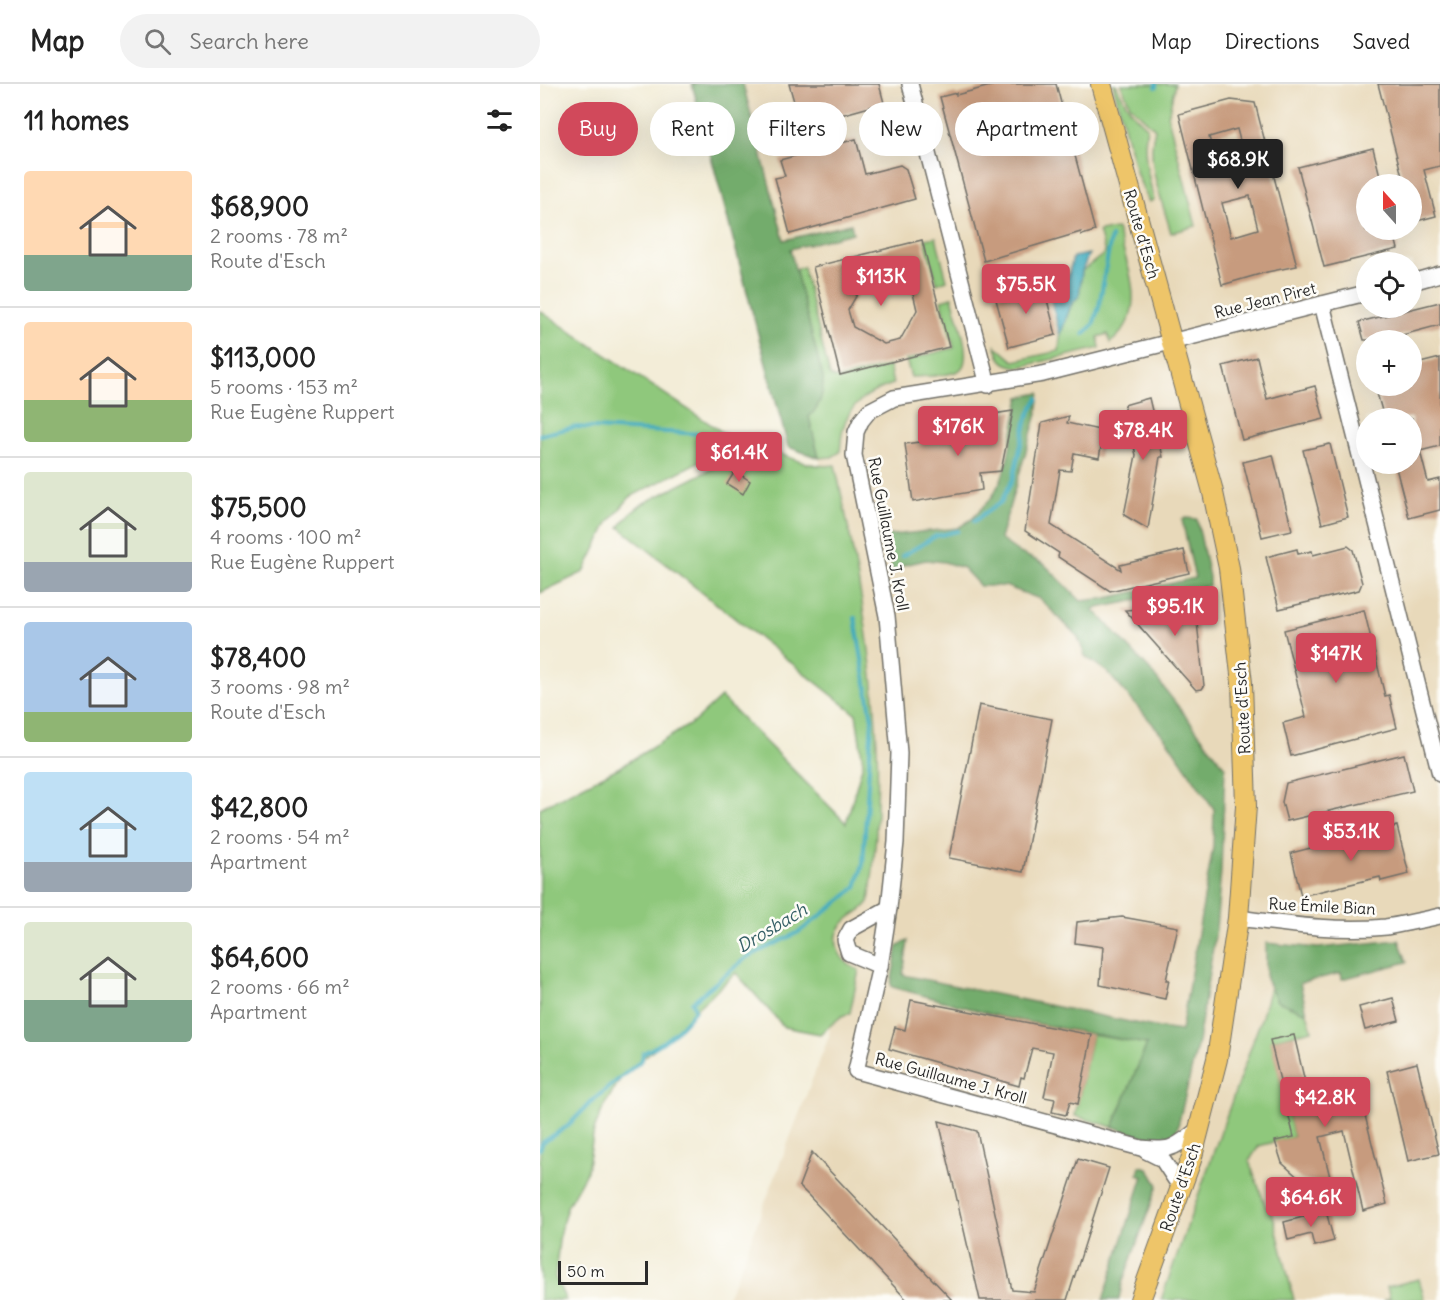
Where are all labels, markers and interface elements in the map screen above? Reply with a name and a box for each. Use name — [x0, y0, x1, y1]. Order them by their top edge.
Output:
search box — [120, 14, 540, 68]
text: Map — [30, 23, 84, 59]
icon: search — [141, 25, 174, 58]
text: Search here — [189, 27, 309, 55]
text: Map — [1151, 28, 1192, 55]
text: Directions — [1225, 28, 1319, 55]
text: Saved — [1352, 28, 1410, 55]
chip: Buy — [558, 102, 638, 156]
chip: Rent — [650, 102, 735, 156]
chip: Filters — [747, 102, 847, 156]
chip: New — [859, 102, 943, 156]
chip: Apartment — [955, 102, 1099, 156]
text: 11 homes — [24, 104, 129, 137]
icon: filters — [483, 104, 516, 137]
pin: $68.9K — [1189, 139, 1287, 190]
text: $68.9K — [1207, 146, 1269, 171]
north arrow — [1356, 174, 1422, 240]
map controls — [1356, 174, 1422, 474]
street label: Route d'Esch — [1120, 187, 1164, 281]
text: $68,900 — [210, 190, 309, 223]
icon: home — [72, 195, 144, 267]
text: 2 rooms · 78 m² — [210, 223, 348, 248]
text: Route d'Esch — [210, 248, 326, 273]
button: locate — [1356, 252, 1422, 318]
pin: $113K — [839, 256, 923, 307]
text: $113K — [856, 263, 906, 288]
pin: $75.5K — [977, 264, 1075, 315]
text: $75.5K — [996, 271, 1056, 296]
street label: Rue Jean Piret — [1212, 278, 1318, 322]
button: + — [1356, 330, 1422, 396]
text: $113,000 — [210, 341, 316, 374]
icon: home — [72, 346, 144, 418]
text: 5 rooms · 153 m² — [210, 374, 358, 399]
text: Rue Eugène Ruppert — [210, 399, 395, 424]
pin: $176K — [916, 406, 1000, 457]
button: − — [1356, 408, 1422, 474]
pin: $78.4K — [1094, 410, 1192, 461]
text: $176K — [932, 413, 984, 438]
text: $78.4K — [1113, 417, 1173, 442]
pin: $61.4K — [690, 432, 788, 483]
text: $61.4K — [710, 439, 768, 464]
street label: Rue Guillaume J. Kroll — [864, 456, 914, 612]
text: $75,500 — [210, 491, 307, 524]
icon: home — [72, 496, 144, 568]
text: 4 rooms · 100 m² — [210, 524, 361, 549]
text: Rue Eugène Ruppert — [210, 549, 395, 574]
pin: $95.1K — [1126, 586, 1224, 637]
text: $95.1K — [1146, 593, 1204, 618]
pin: $147K — [1294, 633, 1378, 684]
text: $147K — [1310, 640, 1362, 665]
text: $78,400 — [210, 641, 306, 674]
icon: home — [72, 646, 144, 718]
street label: Route d'Esch — [1230, 661, 1254, 755]
text: 3 rooms · 98 m² — [210, 674, 350, 699]
text: Route d'Esch — [210, 699, 326, 724]
text: $42,800 — [210, 791, 308, 824]
icon: home — [72, 796, 144, 868]
pin: $53.1K — [1302, 811, 1400, 862]
text: $53.1K — [1322, 818, 1380, 843]
text: 2 rooms · 54 m² — [210, 824, 350, 849]
text: Apartment — [210, 849, 307, 874]
street label: Rue Émile Bian — [1268, 893, 1376, 919]
water label: Drosbach — [732, 897, 812, 957]
text: $64,600 — [210, 941, 309, 974]
icon: home — [72, 946, 144, 1018]
text: 2 rooms · 66 m² — [210, 974, 350, 999]
text: Apartment — [210, 999, 307, 1024]
street label: Rue Guillaume J. Kroll — [873, 1048, 1029, 1108]
pin: $42.8K — [1276, 1077, 1374, 1128]
text: $42.8K — [1294, 1084, 1356, 1109]
street label: Route d'Esch — [1155, 1140, 1205, 1234]
pin: $64.6K — [1262, 1177, 1360, 1228]
text: $64.6K — [1280, 1184, 1342, 1209]
scale bar — [558, 1258, 648, 1286]
text: 50 m — [567, 1261, 605, 1281]

